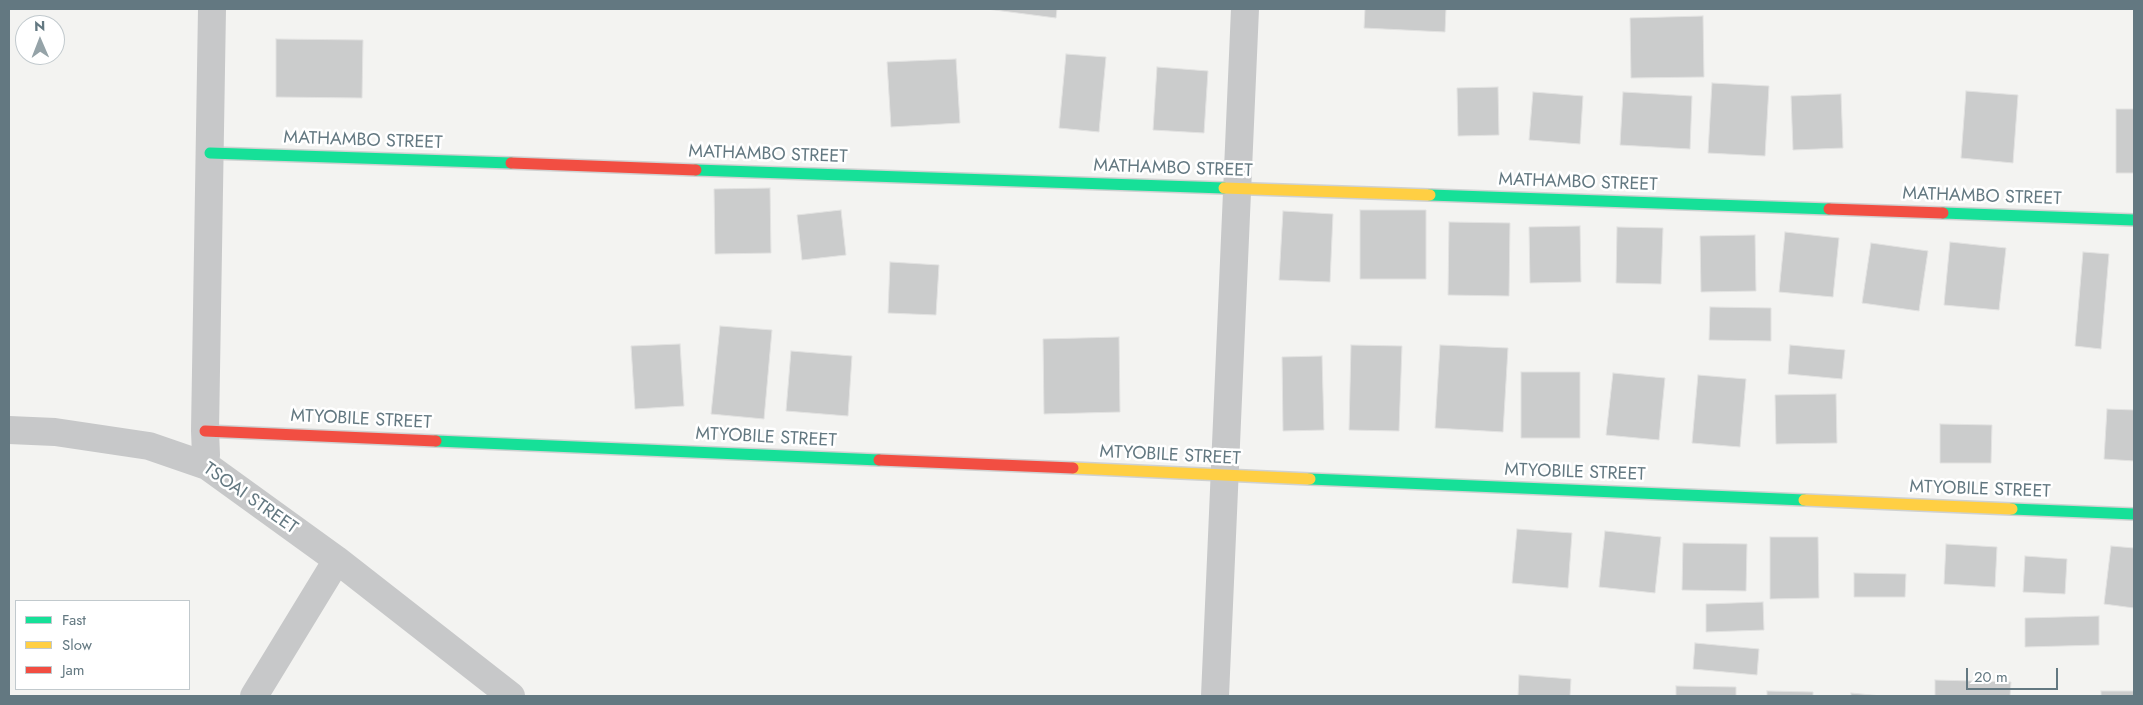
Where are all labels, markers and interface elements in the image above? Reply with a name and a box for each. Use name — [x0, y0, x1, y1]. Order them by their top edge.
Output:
north arrow — [15, 15, 65, 65]
text: N — [34, 16, 45, 36]
street label: MATHAMBO STREET — [283, 127, 443, 155]
street label: MATHAMBO STREET — [688, 141, 848, 169]
street label: MATHAMBO STREET — [1093, 155, 1253, 183]
street label: MATHAMBO STREET — [1498, 169, 1658, 197]
street label: MATHAMBO STREET — [1902, 183, 2062, 211]
street label: MTYOBILE STREET — [290, 406, 432, 434]
street label: MTYOBILE STREET — [695, 424, 837, 452]
street label: MTYOBILE STREET — [1099, 442, 1241, 470]
street label: TSOAI STREET — [199, 459, 301, 539]
street label: MTYOBILE STREET — [1504, 460, 1646, 486]
street label: MTYOBILE STREET — [1909, 477, 2051, 503]
legend — [15, 600, 190, 690]
text: Fast — [62, 609, 86, 631]
text: Slow — [62, 634, 92, 656]
scale bar — [1968, 658, 2060, 690]
text: Jam — [62, 659, 85, 681]
text: 20 m — [1974, 666, 2008, 688]

